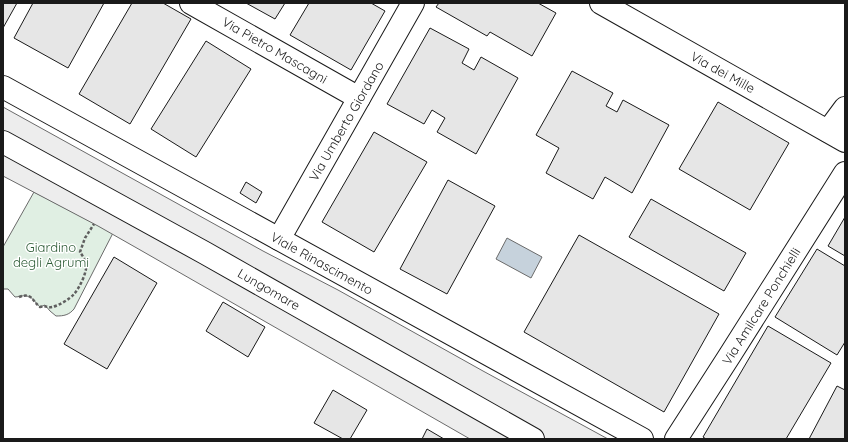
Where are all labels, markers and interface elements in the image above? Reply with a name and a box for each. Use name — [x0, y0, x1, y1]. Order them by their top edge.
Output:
street label: Via Pietro Mascagni — [219, 13, 331, 87]
street label: Via dei Mille — [688, 48, 758, 96]
street label: Via Umberto Giordano — [305, 58, 387, 184]
street label: Viale Rinascimento — [268, 228, 376, 298]
park label: Giardino degli Agrumi — [13, 239, 89, 270]
street label: Via Amilcare Ponchielli — [718, 245, 804, 367]
street label: Lungomare — [235, 265, 303, 313]

